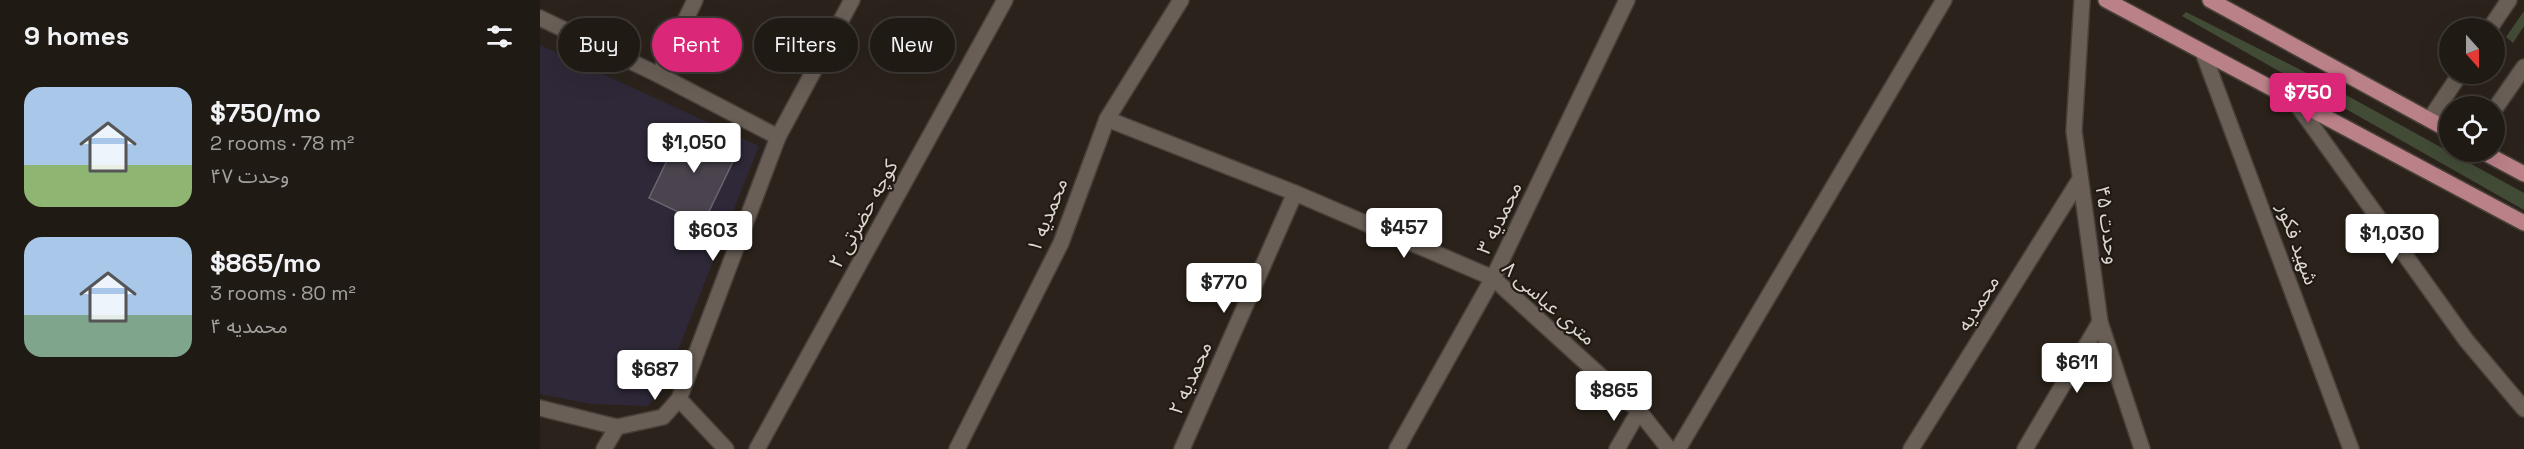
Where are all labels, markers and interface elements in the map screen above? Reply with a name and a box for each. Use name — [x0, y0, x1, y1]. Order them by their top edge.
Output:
chip: Buy — [558, 18, 640, 72]
chip: Rent — [652, 18, 742, 72]
chip: Filters — [754, 18, 858, 72]
chip: New — [870, 18, 955, 72]
north arrow — [2439, 18, 2505, 84]
map controls — [2439, 18, 2505, 162]
text: 9 homes — [24, 19, 129, 53]
icon: filters — [483, 20, 516, 53]
pin: $750 — [2272, 73, 2344, 124]
text: $750 — [2284, 79, 2332, 105]
text: $750/mo — [210, 96, 321, 130]
button: locate — [2439, 96, 2505, 162]
icon: home — [72, 111, 144, 183]
pin: $1,050 — [645, 123, 743, 174]
text: $1,050 — [662, 129, 726, 155]
text: 2 rooms · 78 m² — [210, 130, 354, 156]
street label: کوچه حضرتی ۲ — [823, 155, 904, 273]
text: وحدت ۴۷ — [210, 163, 289, 189]
street label: محمدیه ۱ — [1020, 174, 1074, 256]
street label: محمدیه ۳ — [1470, 177, 1528, 259]
street label: وحدت ۴۵ — [2090, 184, 2126, 266]
street label: شهید فکور — [2271, 199, 2325, 288]
pin: $457 — [1368, 208, 1440, 259]
pin: $603 — [677, 211, 749, 262]
text: $457 — [1380, 214, 1428, 240]
pin: $1,030 — [2343, 214, 2441, 265]
text: $603 — [688, 217, 738, 243]
text: $1,030 — [2360, 220, 2424, 246]
text: $865/mo — [210, 246, 321, 280]
street label: ۸ متری عباسی — [1497, 255, 1601, 351]
icon: home — [72, 261, 144, 333]
pin: $770 — [1188, 263, 1260, 314]
text: $770 — [1200, 269, 1248, 295]
street label: محمدیه — [1951, 270, 2005, 336]
text: 3 rooms · 80 m² — [210, 280, 356, 306]
text: محمدیه ۴ — [210, 313, 288, 339]
street label: محمدیه ۲ — [1162, 337, 1218, 419]
pin: $611 — [2041, 343, 2113, 394]
text: $611 — [2056, 349, 2098, 375]
pin: $687 — [619, 350, 691, 401]
text: $687 — [631, 356, 679, 382]
pin: $865 — [1578, 371, 1650, 422]
text: $865 — [1590, 377, 1638, 403]

